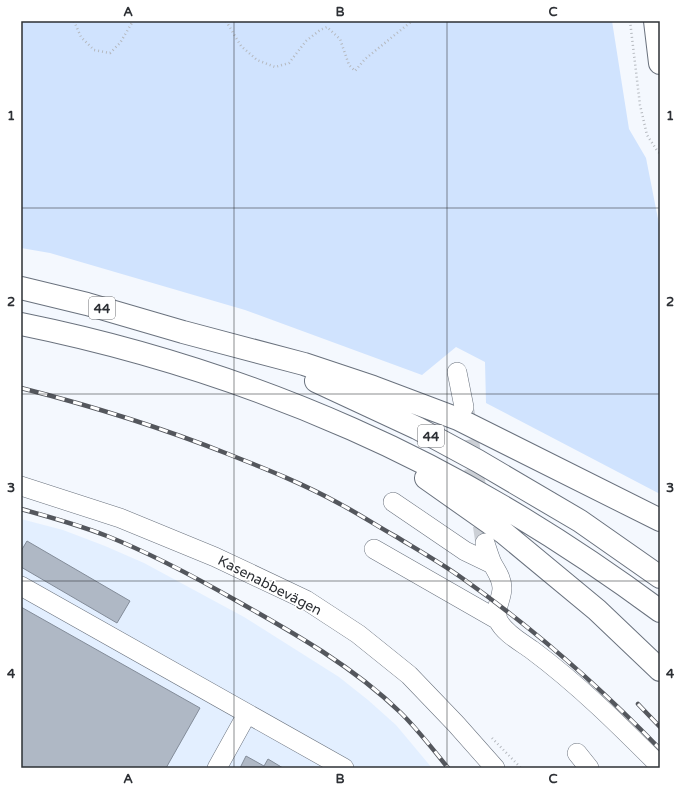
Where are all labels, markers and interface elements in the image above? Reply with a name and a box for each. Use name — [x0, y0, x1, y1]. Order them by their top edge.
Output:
text: A — [123, 4, 133, 20]
text: B — [335, 4, 345, 20]
text: C — [548, 4, 558, 20]
text: 1 — [7, 108, 15, 124]
text: 1 — [666, 108, 674, 124]
text: 2 — [7, 294, 15, 310]
text: 2 — [666, 294, 674, 310]
road number: 44 — [89, 297, 115, 319]
road number: 44 — [418, 425, 444, 447]
text: 3 — [7, 480, 15, 496]
text: 3 — [666, 480, 674, 496]
street label: Kasenabbevägen — [215, 552, 325, 619]
text: 4 — [7, 666, 16, 682]
text: 4 — [666, 666, 675, 682]
text: A — [123, 771, 133, 787]
text: B — [335, 771, 345, 787]
text: C — [548, 771, 558, 787]

